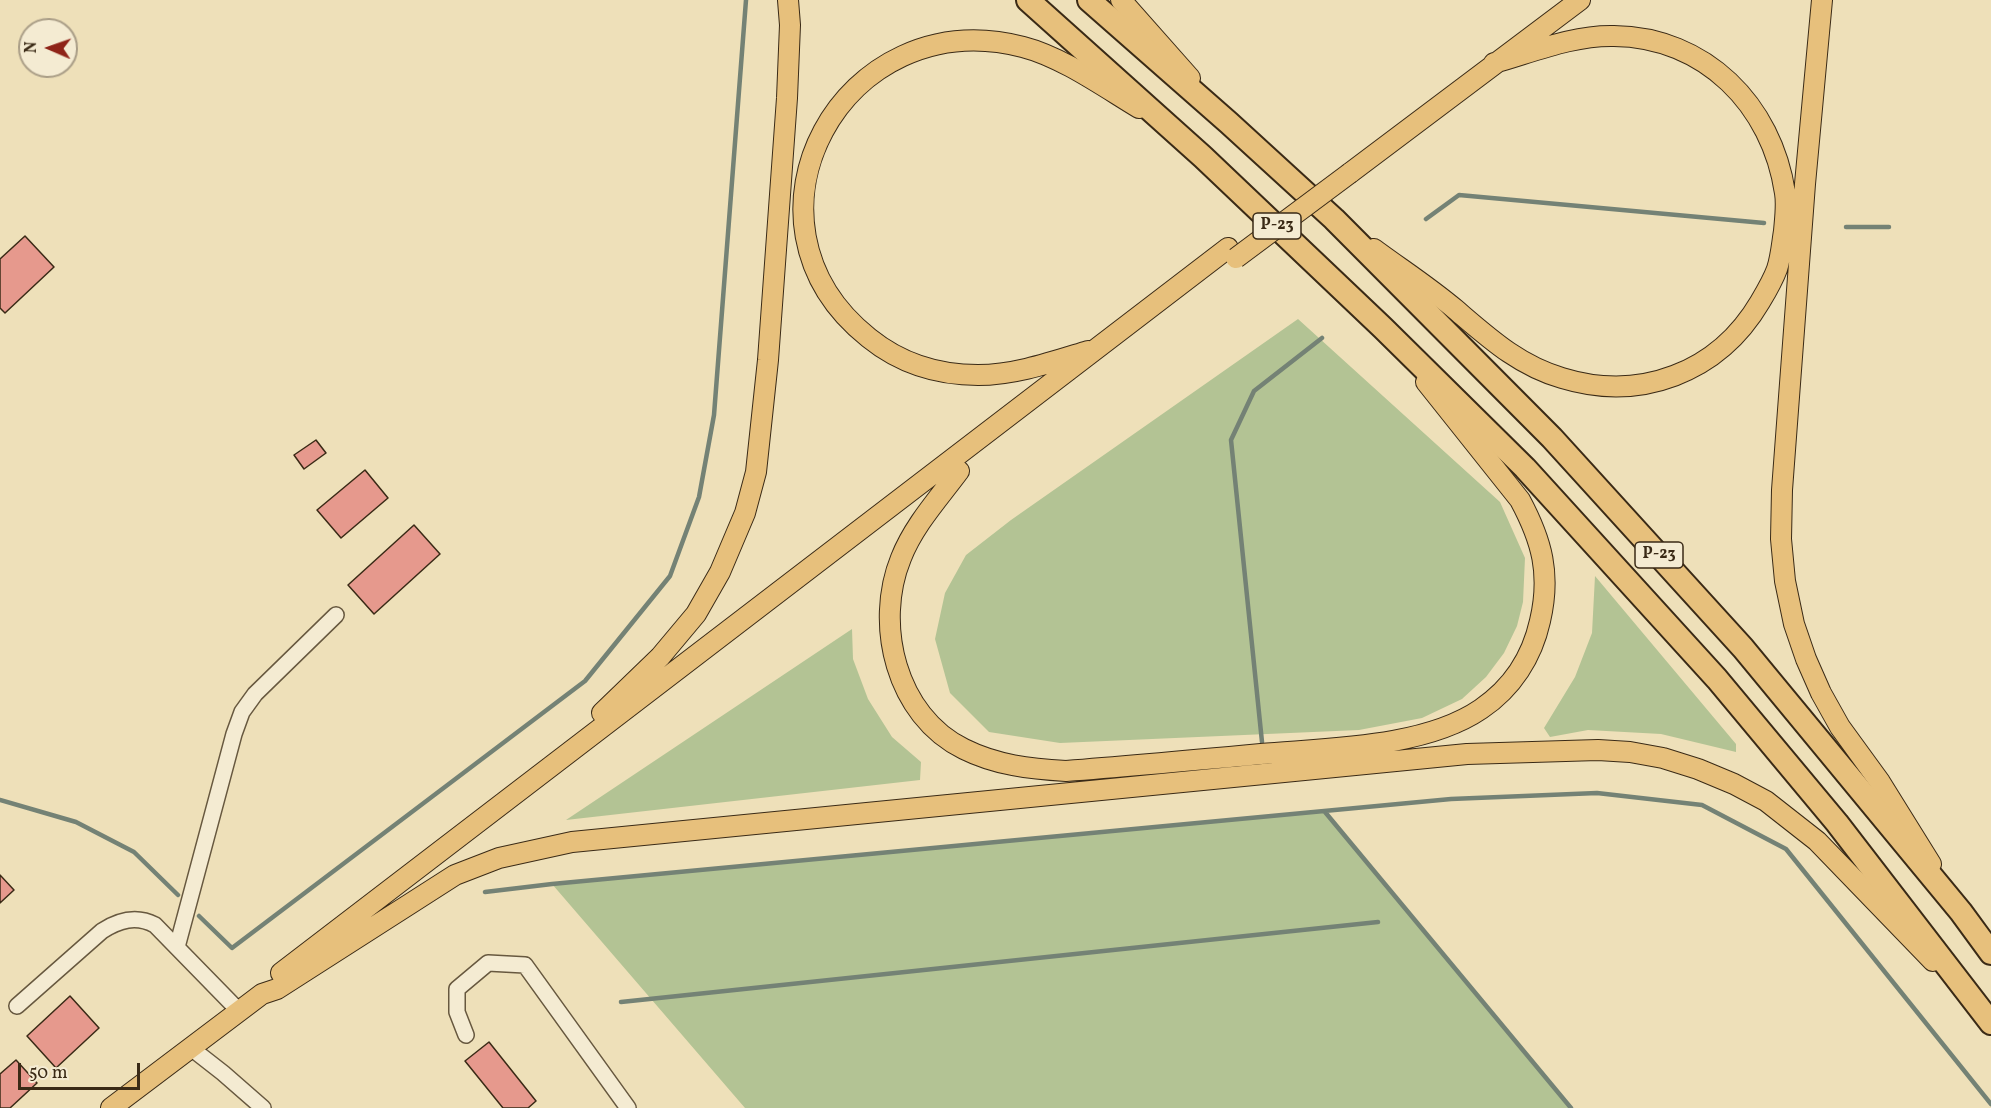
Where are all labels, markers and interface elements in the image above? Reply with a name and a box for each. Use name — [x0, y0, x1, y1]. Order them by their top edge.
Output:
north arrow — [18, 18, 78, 78]
text: N — [21, 41, 43, 54]
road number: Р-23 — [1253, 213, 1301, 239]
road number: Р-23 — [1635, 542, 1683, 568]
scale bar — [21, 1051, 142, 1089]
text: 50 m — [29, 1061, 68, 1086]

